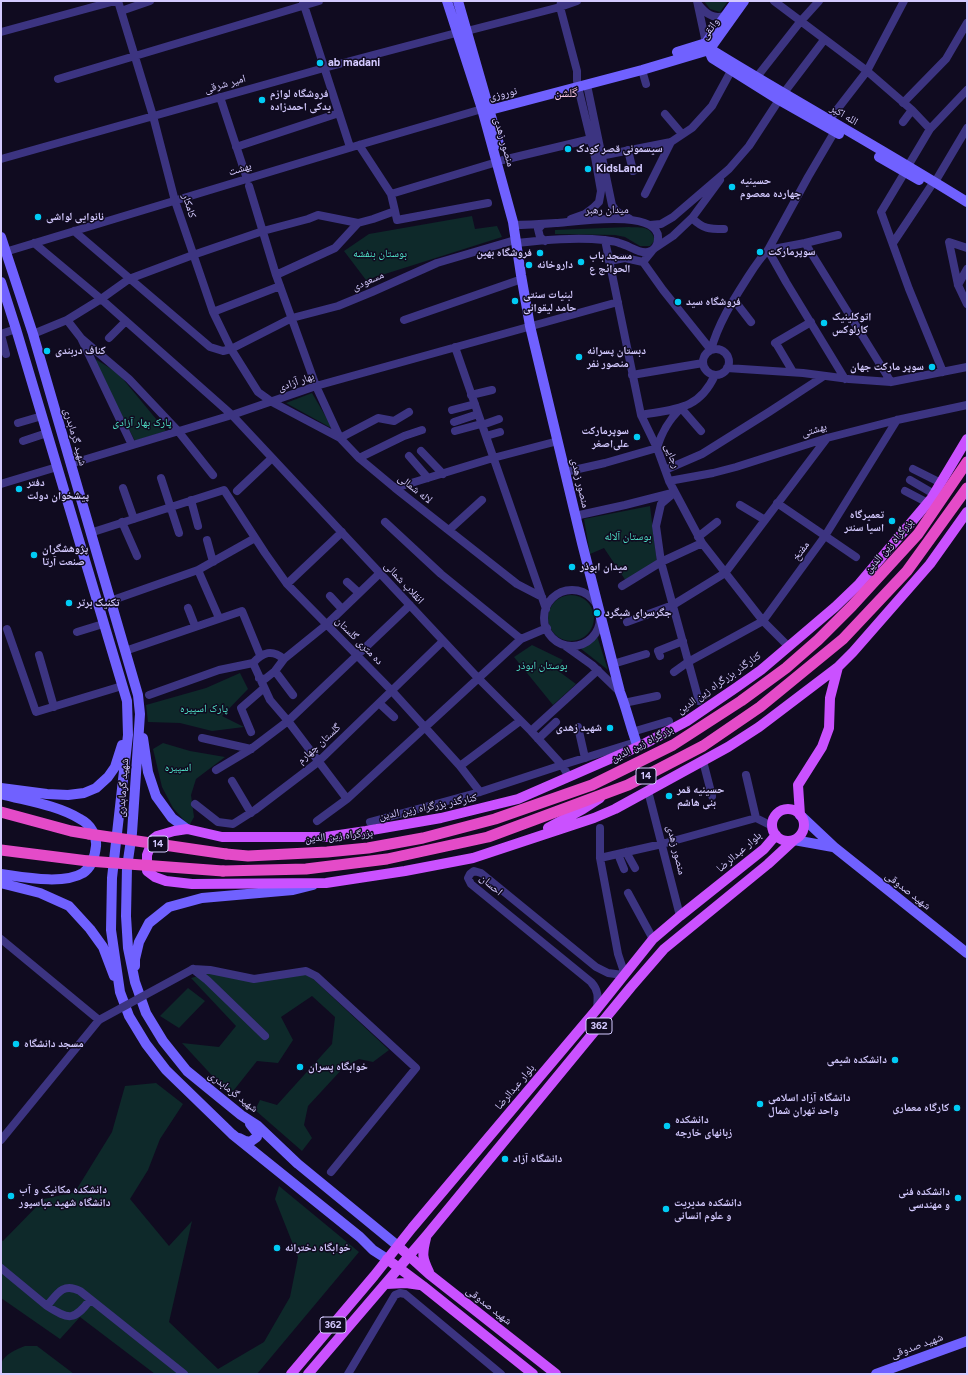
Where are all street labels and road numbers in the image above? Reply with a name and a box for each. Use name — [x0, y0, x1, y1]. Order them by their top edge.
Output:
street label: واثقی — [698, 16, 722, 42]
street label: امیر شرقی — [203, 72, 247, 96]
street label: نوروزی — [488, 84, 518, 104]
street label: الله اکبر — [828, 102, 860, 128]
street label: منصور زهدی — [491, 116, 517, 168]
street label: بهشت — [227, 159, 253, 179]
street label: کامکار — [179, 192, 199, 220]
street label: میدان رهبر — [585, 203, 629, 217]
street label: مسعودی — [350, 268, 386, 294]
street label: بهار آزادی — [276, 370, 316, 394]
street label: شهید گرمابدری — [60, 407, 90, 467]
street label: بهشتی — [800, 420, 828, 440]
street label: رجایی — [661, 442, 683, 470]
street label: منصور زهدی — [568, 457, 592, 509]
street label: لاله شمالی — [395, 471, 435, 507]
street label: بزرگراه زین الدین — [862, 516, 916, 576]
street label: مفتخ — [790, 539, 812, 563]
street label: انقلاب شمالی — [381, 559, 427, 607]
street label: ده متری گلستان — [332, 614, 386, 668]
street label: کنارگذر بزرگراه زین الدین — [674, 649, 764, 717]
street label: گلستان چهارم — [294, 721, 344, 767]
street label: بزرگراه زین الدین — [609, 723, 675, 765]
street label: شهید گرمابدری — [114, 758, 132, 818]
road number: 14 — [636, 768, 656, 784]
street label: کنارگذر بزرگراه زین الدین — [378, 791, 478, 823]
street label: منصور زهدی — [663, 824, 689, 876]
street label: بزرگراه زین الدین — [305, 826, 373, 846]
street label: بلوار عبدالرضا — [714, 829, 764, 875]
road number: 14 — [148, 836, 168, 852]
street label: شهید صدوقی — [882, 869, 934, 913]
street label: احسان — [477, 871, 505, 899]
road number: 362 — [586, 1018, 612, 1034]
street label: بلوار عبدالرضا — [492, 1062, 538, 1112]
street label: شهید گرمابدری — [206, 1069, 260, 1115]
street label: شهید صدوقی — [463, 1284, 515, 1328]
road number: 362 — [320, 1317, 346, 1333]
street label: شهید صدوقی — [889, 1330, 945, 1362]

